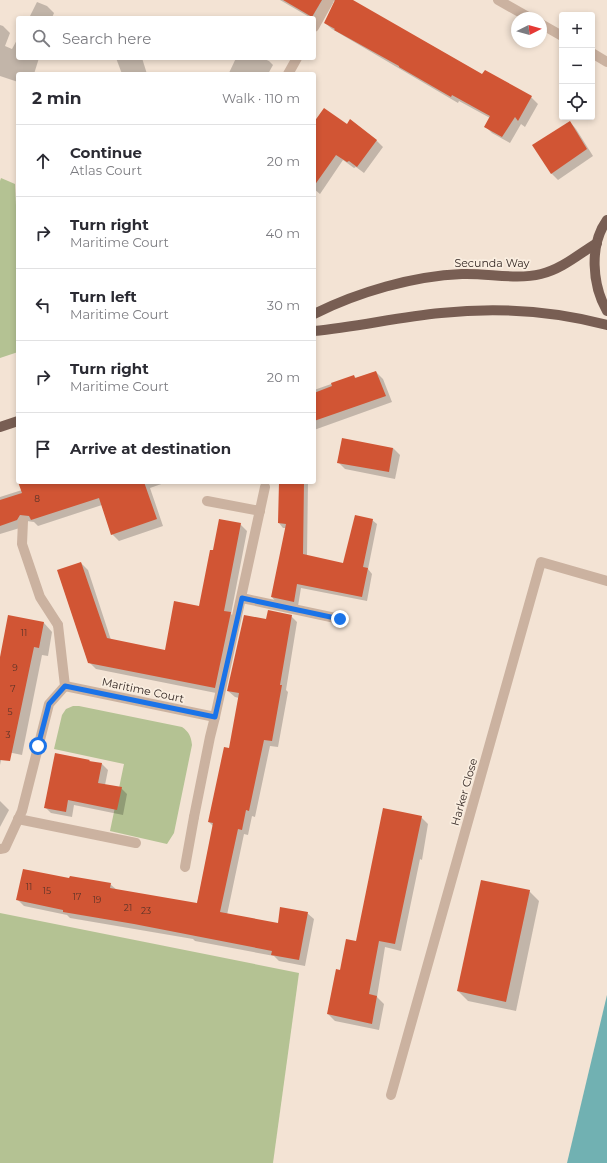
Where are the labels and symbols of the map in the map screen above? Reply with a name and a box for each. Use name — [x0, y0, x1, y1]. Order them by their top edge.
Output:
north arrow — [511, 12, 547, 48]
street label: Secunda Way — [454, 256, 530, 270]
house number: 8 — [34, 493, 40, 504]
route end — [331, 610, 349, 628]
house number: 11 — [21, 627, 27, 638]
house number: 9 — [12, 662, 18, 673]
street label: Maritime Court — [101, 674, 186, 706]
house number: 7 — [10, 683, 16, 694]
house number: 5 — [7, 706, 13, 717]
house number: 3 — [5, 729, 11, 740]
route start — [29, 737, 47, 755]
street label: Harker Close — [448, 756, 480, 827]
house number: 11 — [26, 881, 32, 892]
house number: 15 — [43, 885, 51, 896]
house number: 17 — [73, 891, 81, 902]
house number: 19 — [93, 894, 102, 905]
house number: 21 — [124, 902, 132, 913]
house number: 23 — [141, 905, 151, 916]

